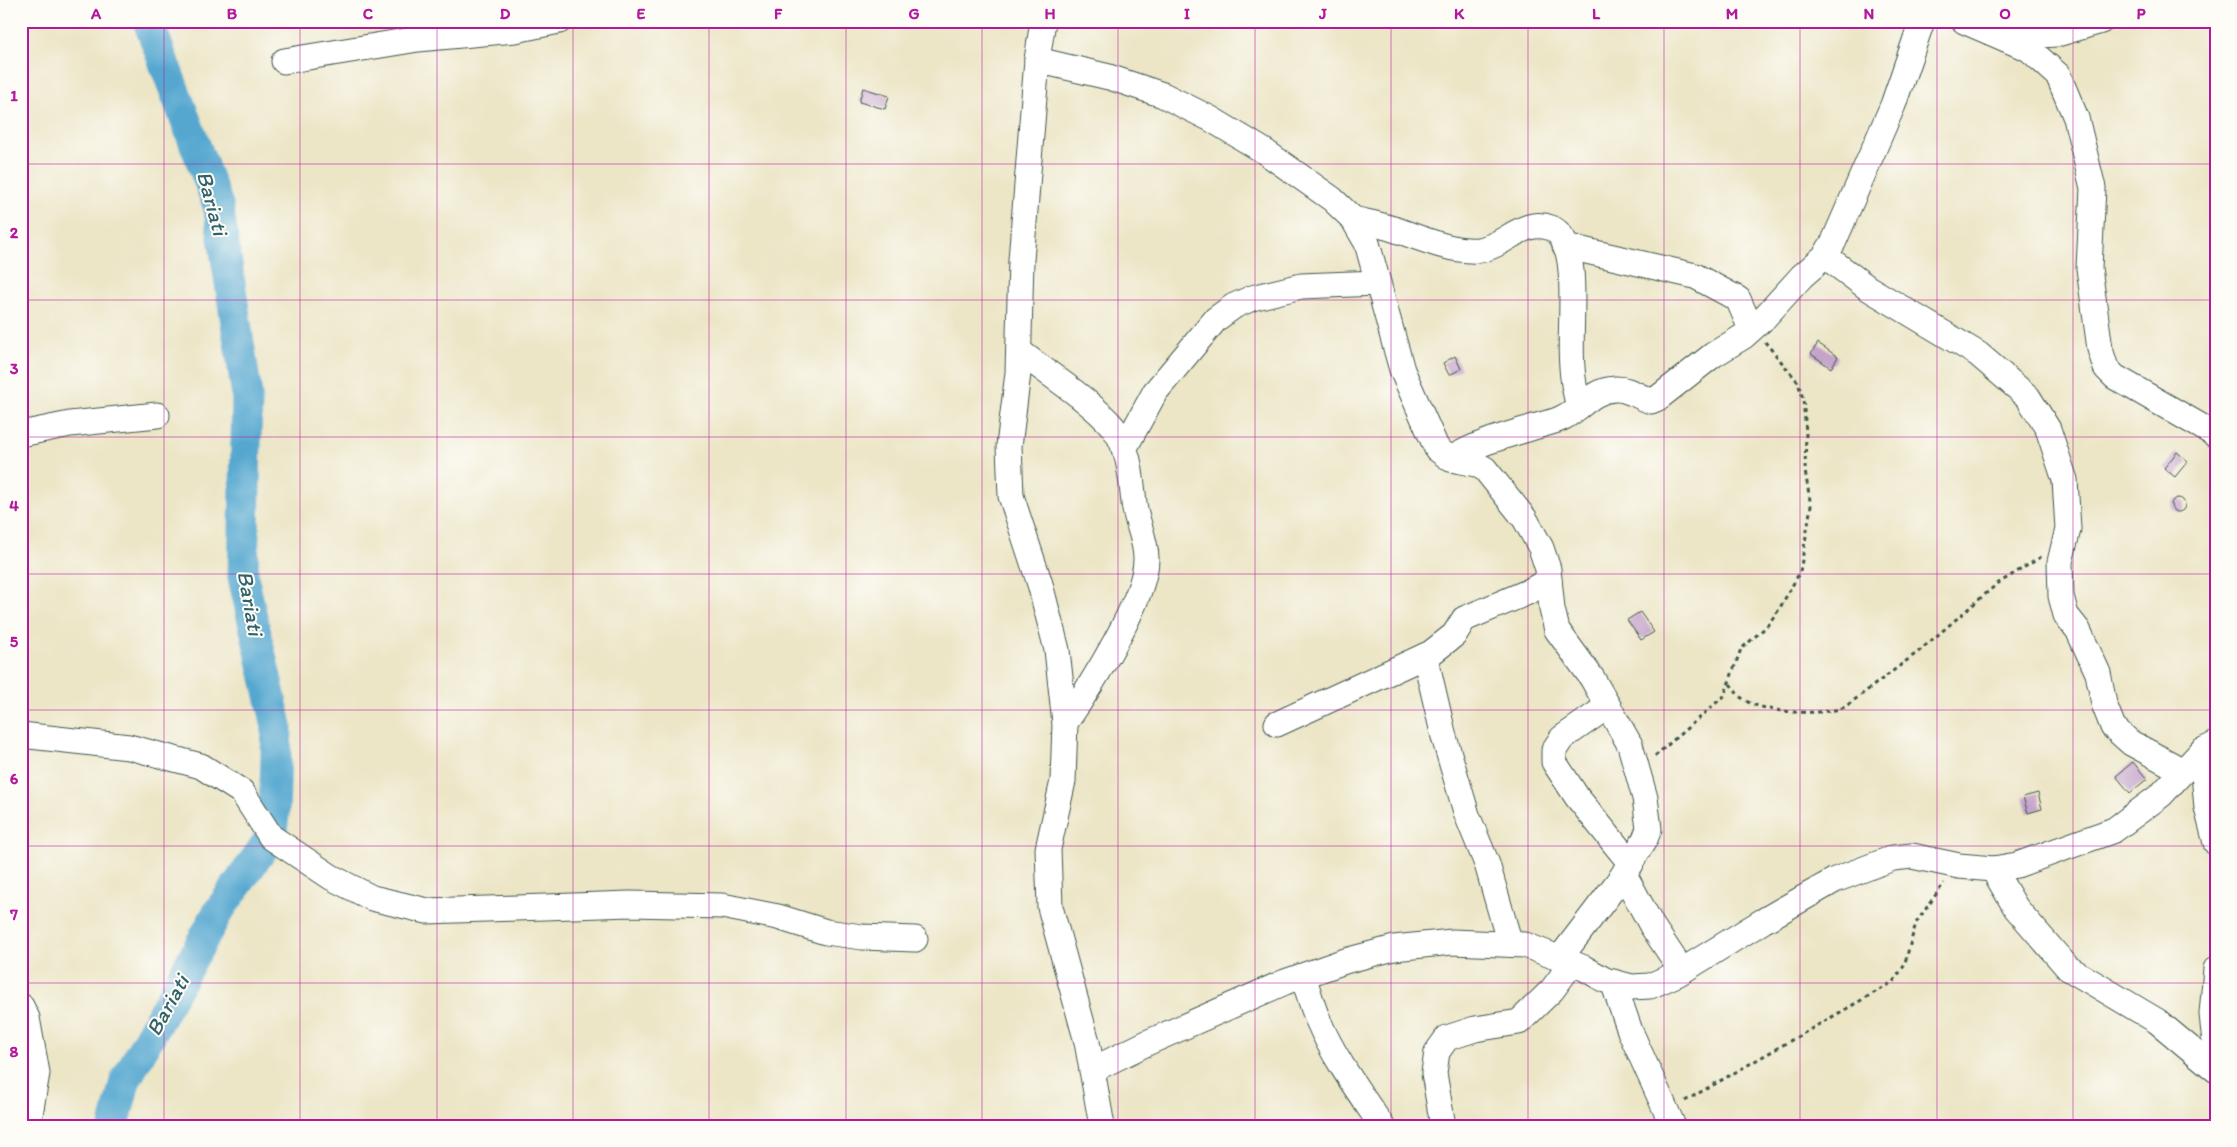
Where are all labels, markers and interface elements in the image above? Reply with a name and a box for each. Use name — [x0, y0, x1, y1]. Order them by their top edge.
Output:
text: A — [90, 4, 102, 23]
text: B — [227, 4, 238, 23]
text: C — [363, 4, 374, 23]
text: D — [500, 4, 511, 23]
text: E — [637, 4, 646, 23]
text: F — [774, 4, 783, 23]
text: G — [908, 4, 920, 23]
text: H — [1044, 4, 1056, 23]
text: I — [1184, 4, 1190, 23]
text: J — [1318, 4, 1327, 23]
text: K — [1454, 4, 1465, 23]
text: L — [1592, 4, 1601, 23]
text: M — [1726, 4, 1738, 23]
text: N — [1864, 4, 1874, 23]
text: O — [1999, 4, 2011, 23]
text: P — [2136, 4, 2146, 23]
text: 1 — [10, 86, 18, 105]
water label: Bariati — [191, 168, 235, 240]
text: 2 — [10, 223, 19, 242]
text: 3 — [10, 359, 19, 378]
text: 4 — [9, 496, 19, 515]
water label: Bariati — [232, 569, 270, 640]
text: 5 — [10, 632, 19, 651]
text: 6 — [10, 769, 19, 788]
text: 7 — [9, 905, 18, 924]
water label: Bariati — [140, 968, 196, 1040]
text: 8 — [10, 1042, 19, 1061]

